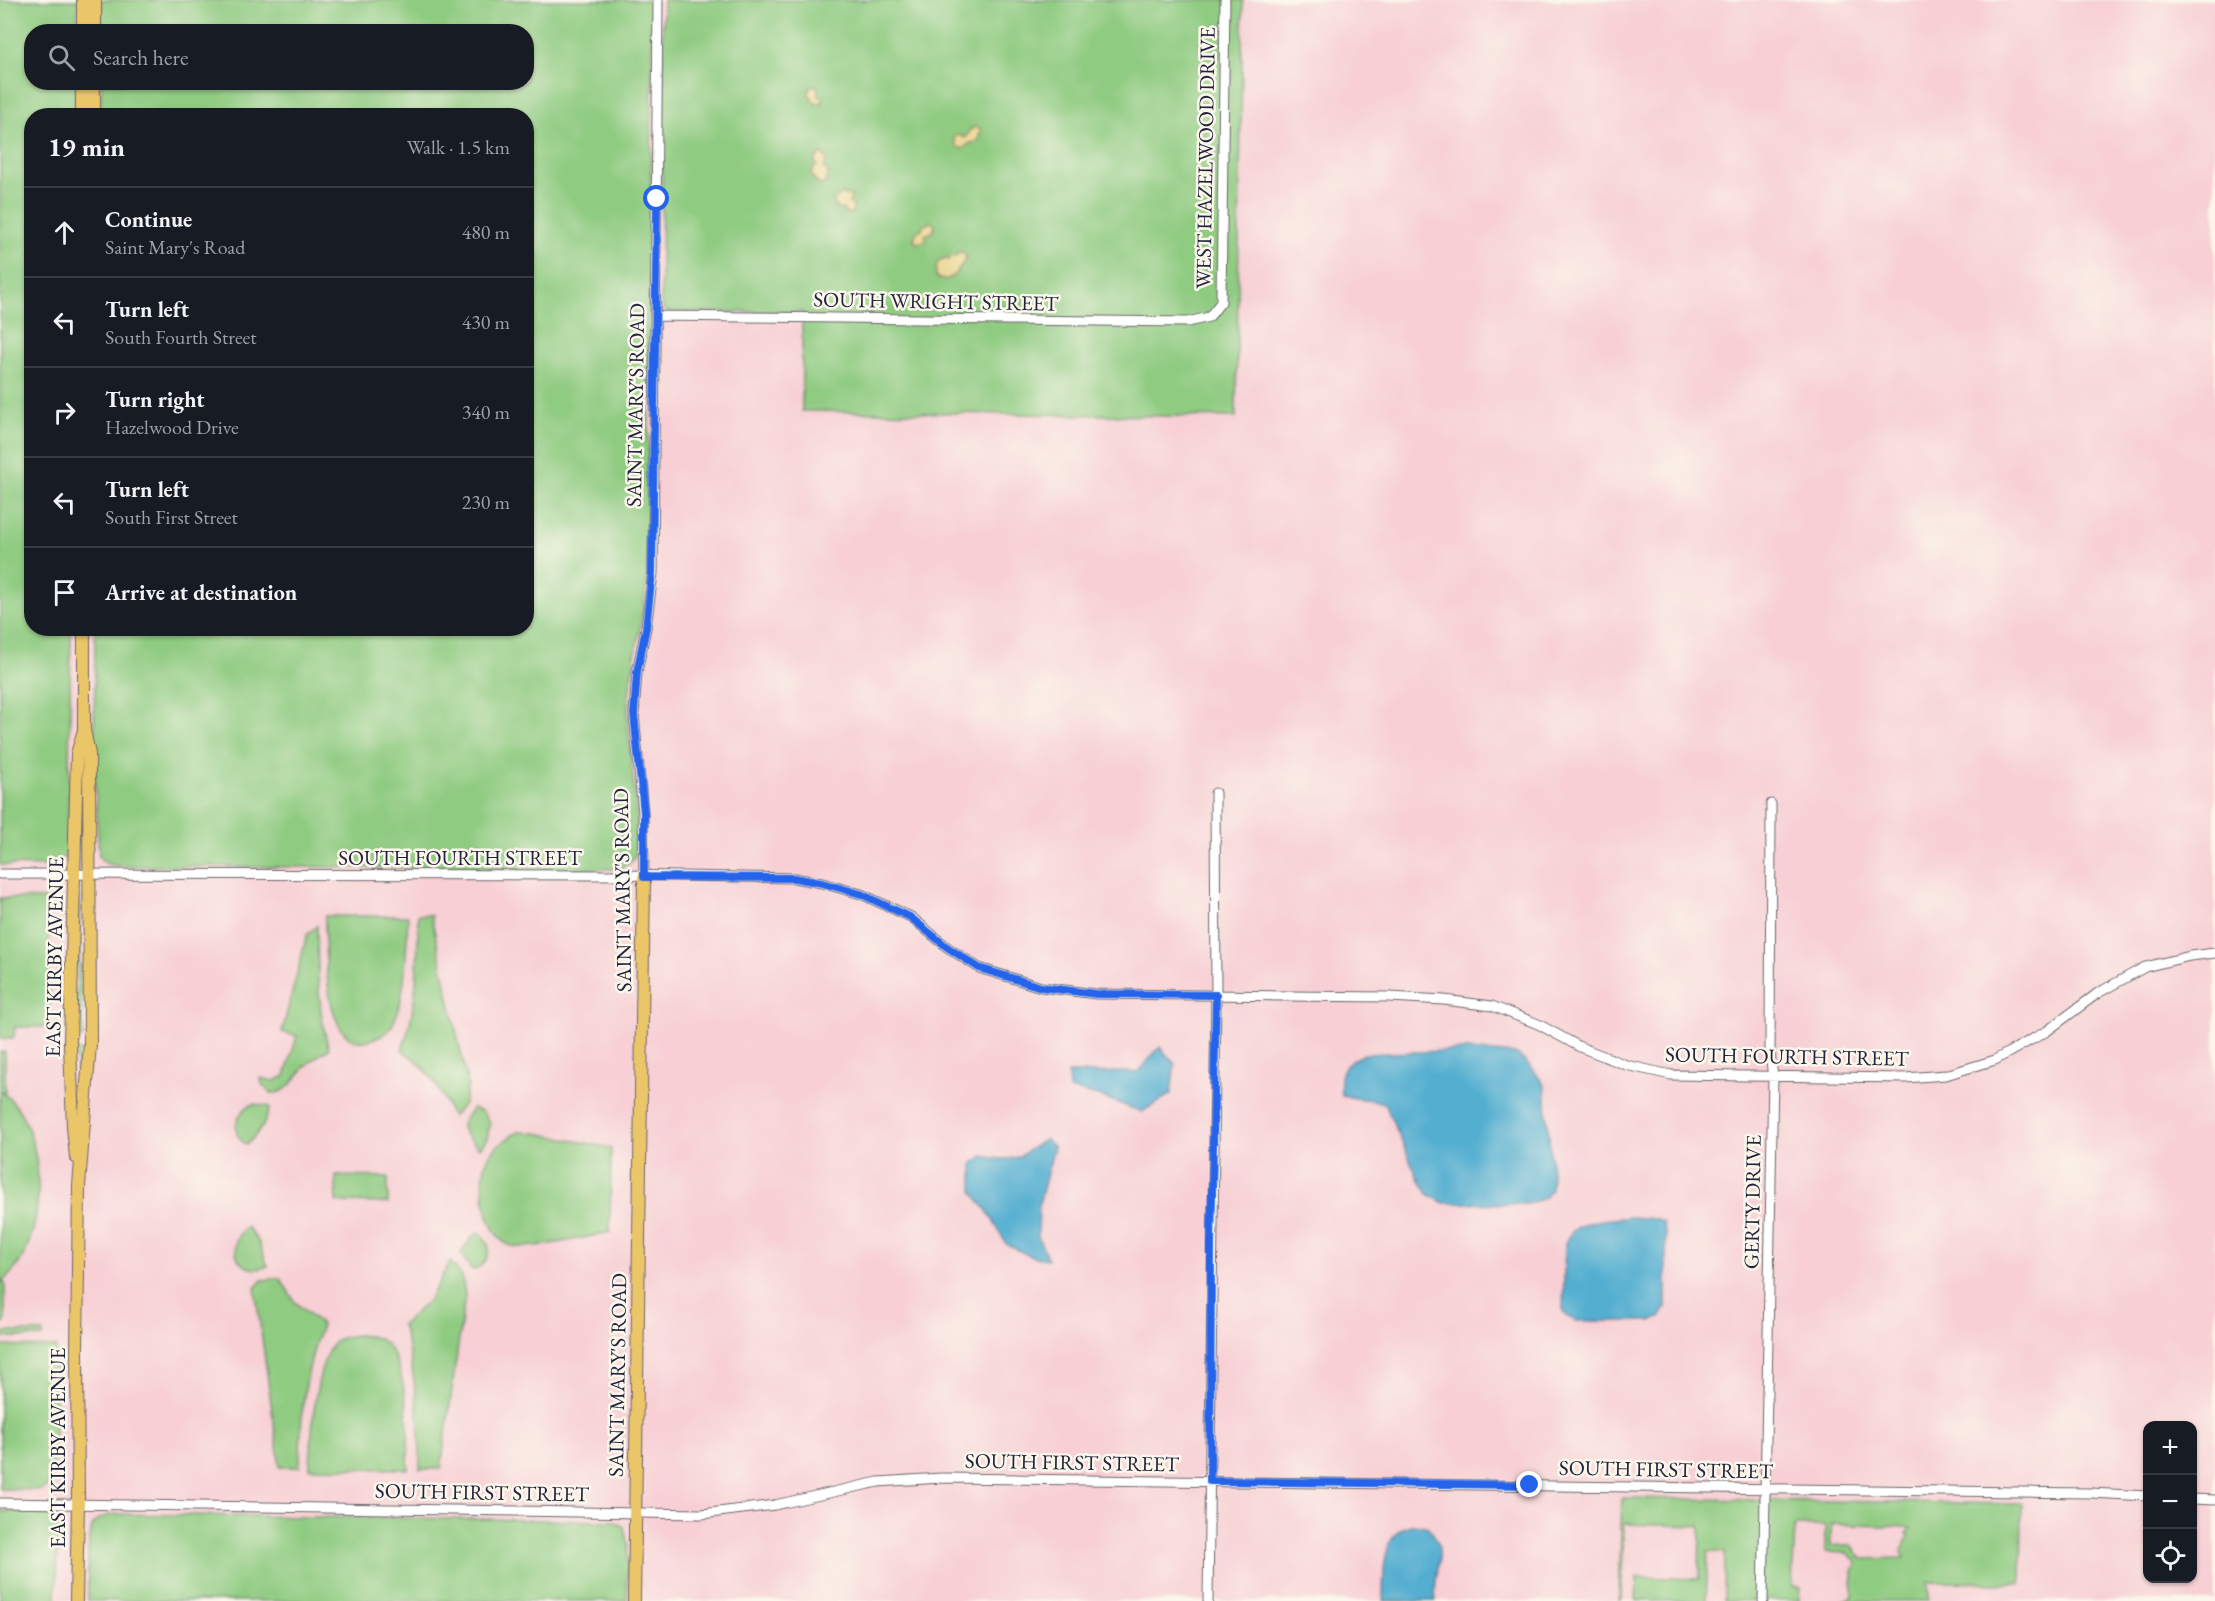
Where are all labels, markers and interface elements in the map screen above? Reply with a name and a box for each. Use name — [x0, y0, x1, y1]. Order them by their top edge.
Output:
search box — [24, 24, 534, 90]
street label: WEST HAZELWOOD DRIVE — [1189, 27, 1221, 289]
icon: search — [45, 41, 78, 74]
text: Search here — [93, 43, 188, 72]
text: 19 min — [48, 130, 125, 164]
text: Walk · 1.5 km — [407, 134, 510, 160]
route start — [643, 185, 669, 211]
text: Continue — [105, 205, 192, 234]
icon: ahead — [48, 216, 81, 249]
text: 480 m — [462, 219, 510, 245]
text: Saint Mary's Road — [105, 234, 245, 260]
street label: SOUTH WRIGHT STREET — [813, 285, 1060, 317]
text: Turn left — [105, 295, 189, 324]
street label: SAINT MARY'S ROAD — [620, 303, 650, 507]
icon: left — [48, 306, 81, 339]
text: 430 m — [462, 309, 510, 335]
text: South Fourth Street — [105, 324, 257, 350]
text: Turn right — [105, 385, 204, 414]
icon: right — [48, 396, 81, 429]
text: 340 m — [462, 399, 510, 425]
text: Hazelwood Drive — [105, 414, 239, 440]
text: Turn left — [105, 475, 189, 504]
icon: left — [48, 486, 81, 519]
text: 230 m — [462, 489, 510, 515]
text: South First Street — [105, 504, 238, 530]
icon: arrive — [48, 576, 81, 609]
text: Arrive at destination — [105, 578, 297, 607]
street label: SAINT MARY'S ROAD — [607, 788, 637, 992]
street label: SOUTH FOURTH STREET — [338, 844, 583, 871]
street label: EAST KIRBY AVENUE — [39, 856, 69, 1058]
street label: SOUTH FOURTH STREET — [1665, 1040, 1910, 1072]
street label: GERTY DRIVE — [1737, 1134, 1767, 1269]
street label: SAINT MARY'S ROAD — [602, 1273, 632, 1477]
street label: EAST KIRBY AVENUE — [44, 1348, 71, 1548]
map controls — [2143, 1421, 2197, 1583]
button: + — [2143, 1421, 2197, 1475]
street label: SOUTH FIRST STREET — [965, 1447, 1180, 1477]
street label: SOUTH FIRST STREET — [1559, 1454, 1774, 1484]
route end — [1516, 1471, 1542, 1497]
button: − — [2143, 1475, 2197, 1529]
street label: SOUTH FIRST STREET — [375, 1477, 590, 1507]
button: locate — [2143, 1529, 2197, 1583]

